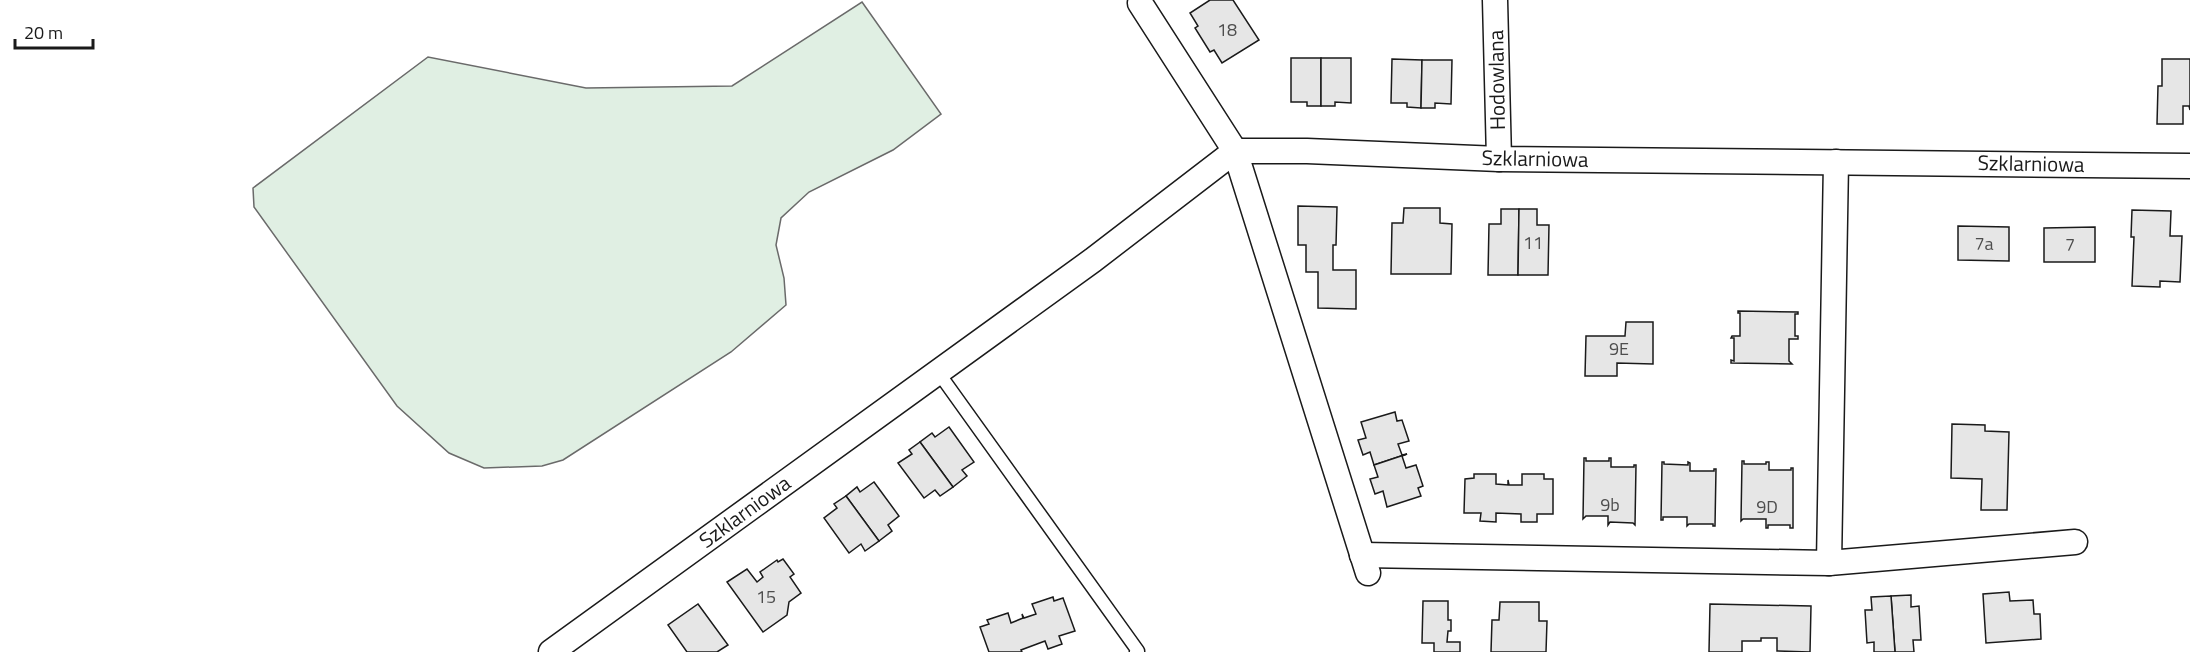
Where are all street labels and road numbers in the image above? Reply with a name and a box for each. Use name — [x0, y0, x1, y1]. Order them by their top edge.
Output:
street label: Hodowlana — [1479, 29, 1513, 130]
street label: Szklarniowa — [1481, 141, 1589, 175]
street label: Szklarniowa — [1977, 146, 2085, 180]
street label: Szklarniowa — [692, 467, 797, 556]

